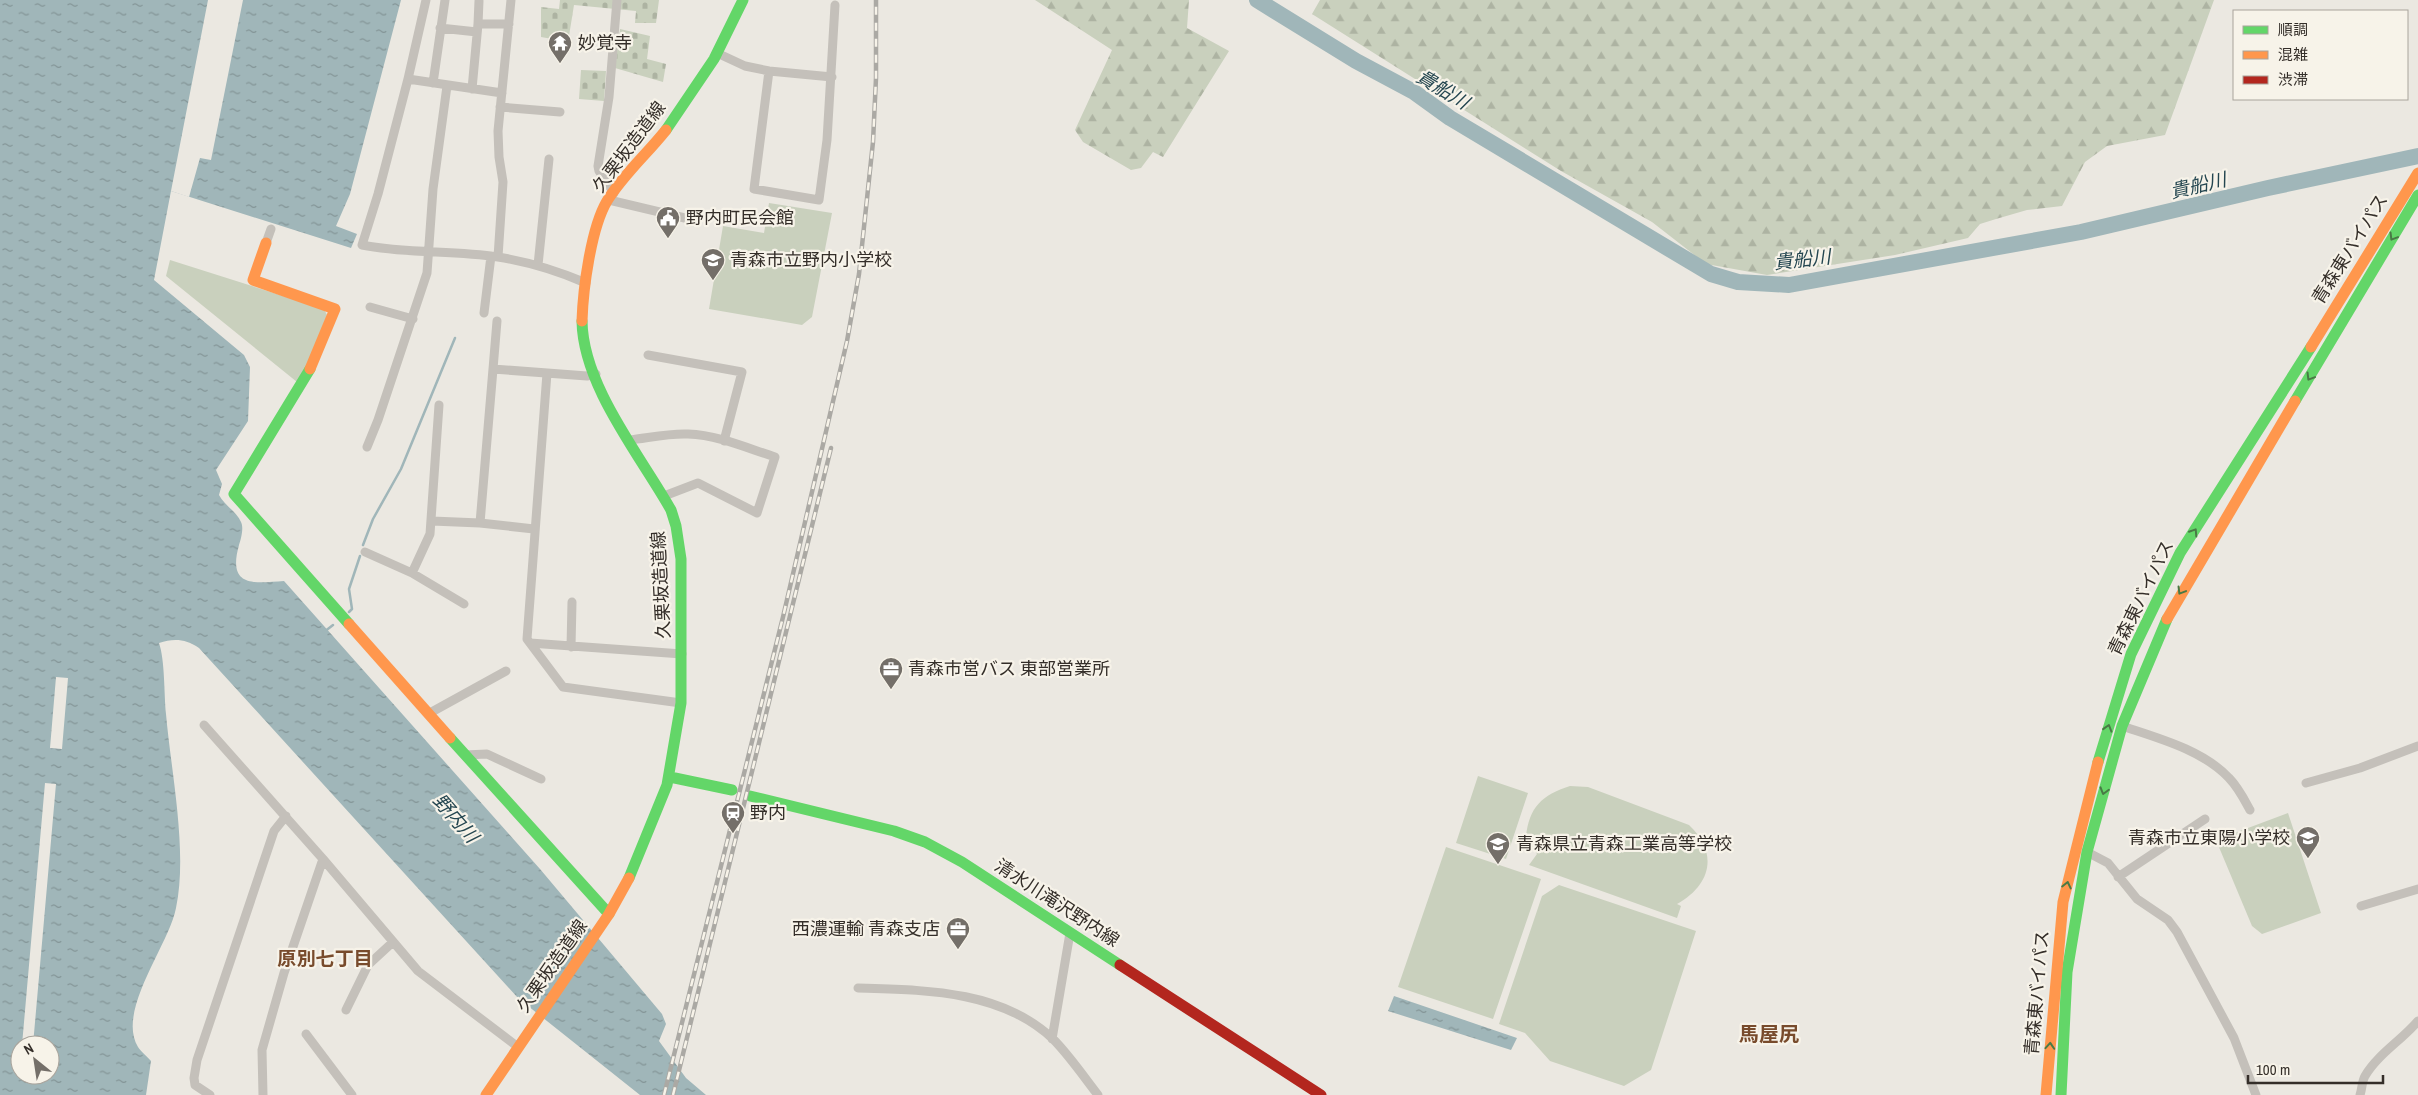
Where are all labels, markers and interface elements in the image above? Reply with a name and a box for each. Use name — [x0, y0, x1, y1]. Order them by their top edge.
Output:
legend — [2233, 10, 2408, 100]
text: 順調 — [2278, 19, 2308, 40]
temple icon: 妙覚寺 — [547, 30, 573, 64]
place label: 妙覚寺 — [578, 30, 632, 55]
text: 混雑 — [2278, 44, 2308, 65]
water label: 貴船川 — [1412, 63, 1476, 116]
text: 渋滞 — [2278, 69, 2308, 90]
street label: 久栗坂造道線 — [586, 96, 671, 197]
water label: 貴船川 — [2167, 165, 2231, 204]
street label: 青森東バイパス — [2306, 189, 2393, 309]
public building icon: 野内町民会館 — [655, 205, 681, 239]
place label: 野内町民会館 — [686, 205, 794, 230]
one-way arrow — [2390, 232, 2400, 241]
water label: 貴船川 — [1772, 243, 1834, 275]
school or university icon: 青森市立野内小学校 — [700, 247, 726, 281]
place label: 青森市立野内小学校 — [730, 247, 892, 272]
one-way arrow — [2306, 371, 2316, 380]
one-way arrow — [2187, 528, 2197, 537]
street label: 久栗坂造道線 — [645, 530, 676, 640]
street label: 青森東バイパス — [2102, 536, 2179, 660]
one-way arrow — [2178, 586, 2188, 595]
office icon: 青森市営バス 東部営業所 — [878, 656, 904, 690]
place label: 青森市営バス 東部営業所 — [908, 656, 1110, 681]
one-way arrow — [2103, 724, 2113, 733]
one-way arrow — [2099, 786, 2109, 795]
water label: 野内川 — [427, 788, 486, 850]
station icon: 野内 — [720, 800, 746, 834]
place label: 野内 — [750, 800, 786, 825]
place label: 青森市立東陽小学校 — [2128, 825, 2290, 850]
school or university icon: 青森市立東陽小学校 — [2295, 825, 2321, 859]
school or university icon: 青森県立青森工業高等学校 — [1485, 831, 1511, 865]
place label: 青森県立青森工業高等学校 — [1516, 831, 1732, 856]
street label: 清水川滝沢野内線 — [990, 853, 1124, 952]
one-way arrow — [2061, 880, 2072, 889]
street label: 久栗坂造道線 — [510, 914, 593, 1017]
place label: 西濃運輸 青森支店 — [792, 916, 940, 941]
office icon: 西濃運輸 青森支店 — [945, 916, 971, 950]
street label: 青森東バイパス — [2019, 929, 2054, 1057]
district label: 原別七丁目 — [277, 945, 373, 971]
district label: 馬屋尻 — [1739, 1020, 1799, 1047]
north arrow — [10, 1035, 60, 1085]
text: N — [20, 1039, 37, 1059]
one-way arrow — [2044, 1042, 2055, 1050]
scale bar — [2248, 1052, 2383, 1084]
text: 100 m — [2256, 1059, 2290, 1080]

